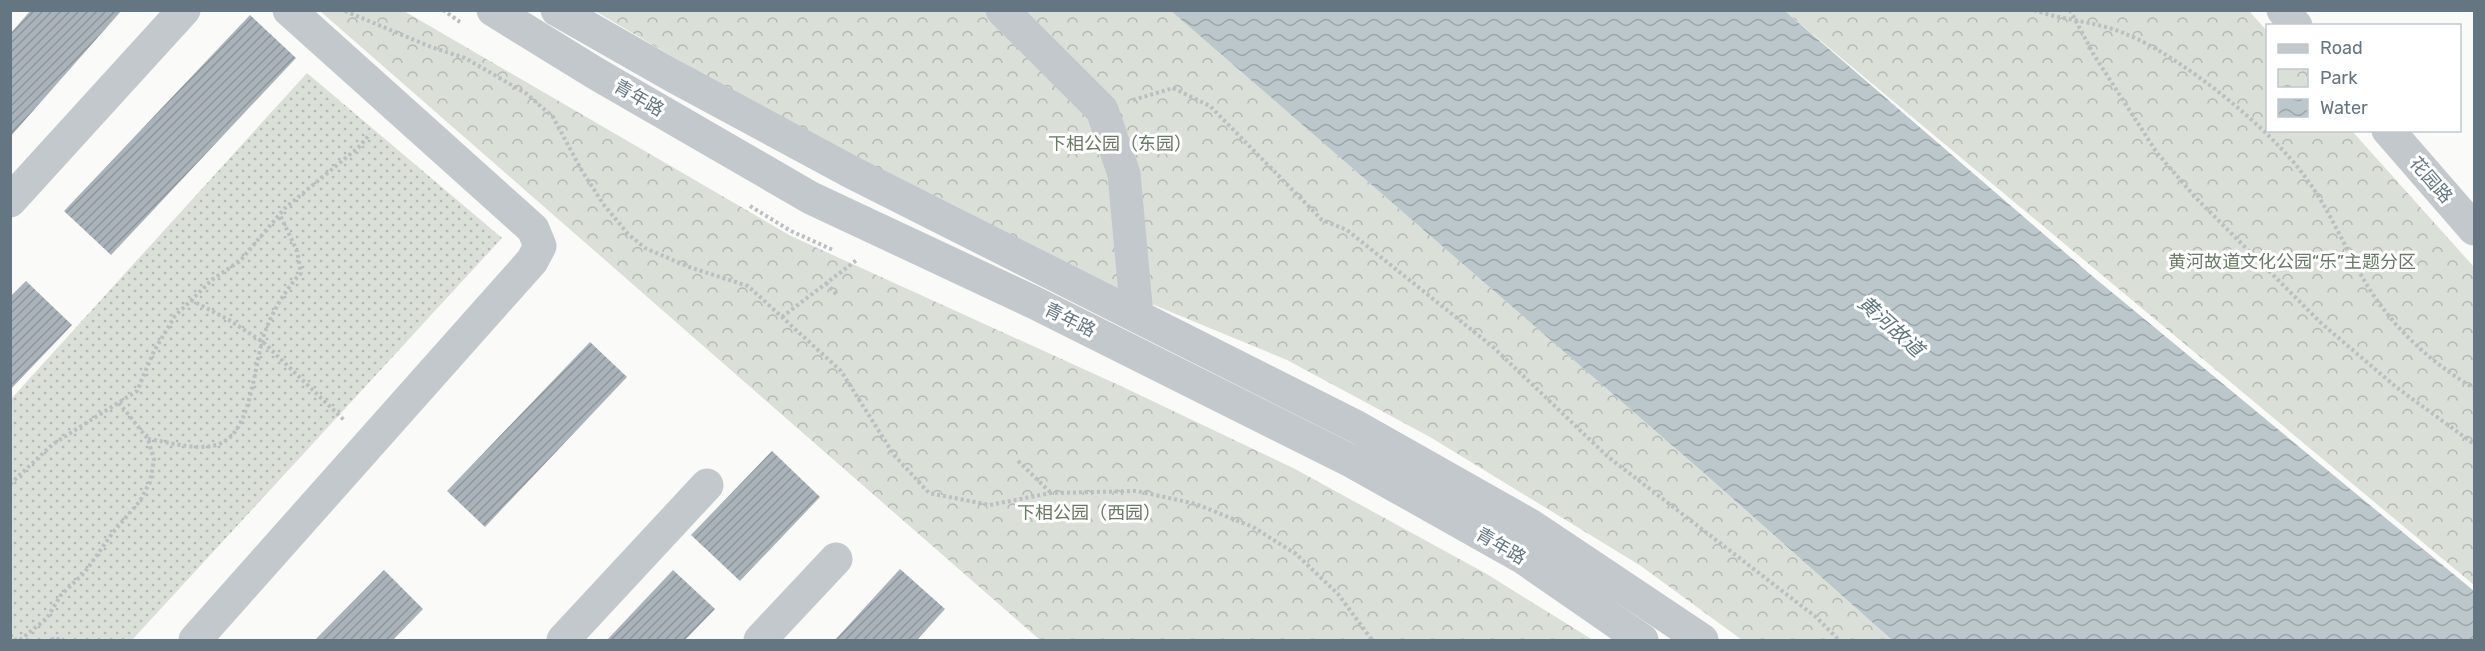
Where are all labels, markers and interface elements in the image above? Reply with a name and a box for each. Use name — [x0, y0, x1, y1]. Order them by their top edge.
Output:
legend — [2266, 24, 2461, 132]
text: Road — [2320, 37, 2363, 59]
text: Park — [2320, 67, 2358, 89]
street label: 青年路 — [610, 75, 668, 121]
text: Water — [2320, 97, 2368, 119]
park label: 下相公园（东园） — [1048, 133, 1192, 155]
street label: 花园路 — [2405, 152, 2457, 208]
park label: 黄河故道文化公园“乐”主题分区 — [2168, 251, 2416, 273]
water label: 黄河故道 — [1853, 290, 1931, 364]
street label: 青年路 — [1041, 298, 1099, 342]
park label: 下相公园（西园） — [1017, 502, 1161, 524]
street label: 青年路 — [1472, 523, 1530, 569]

